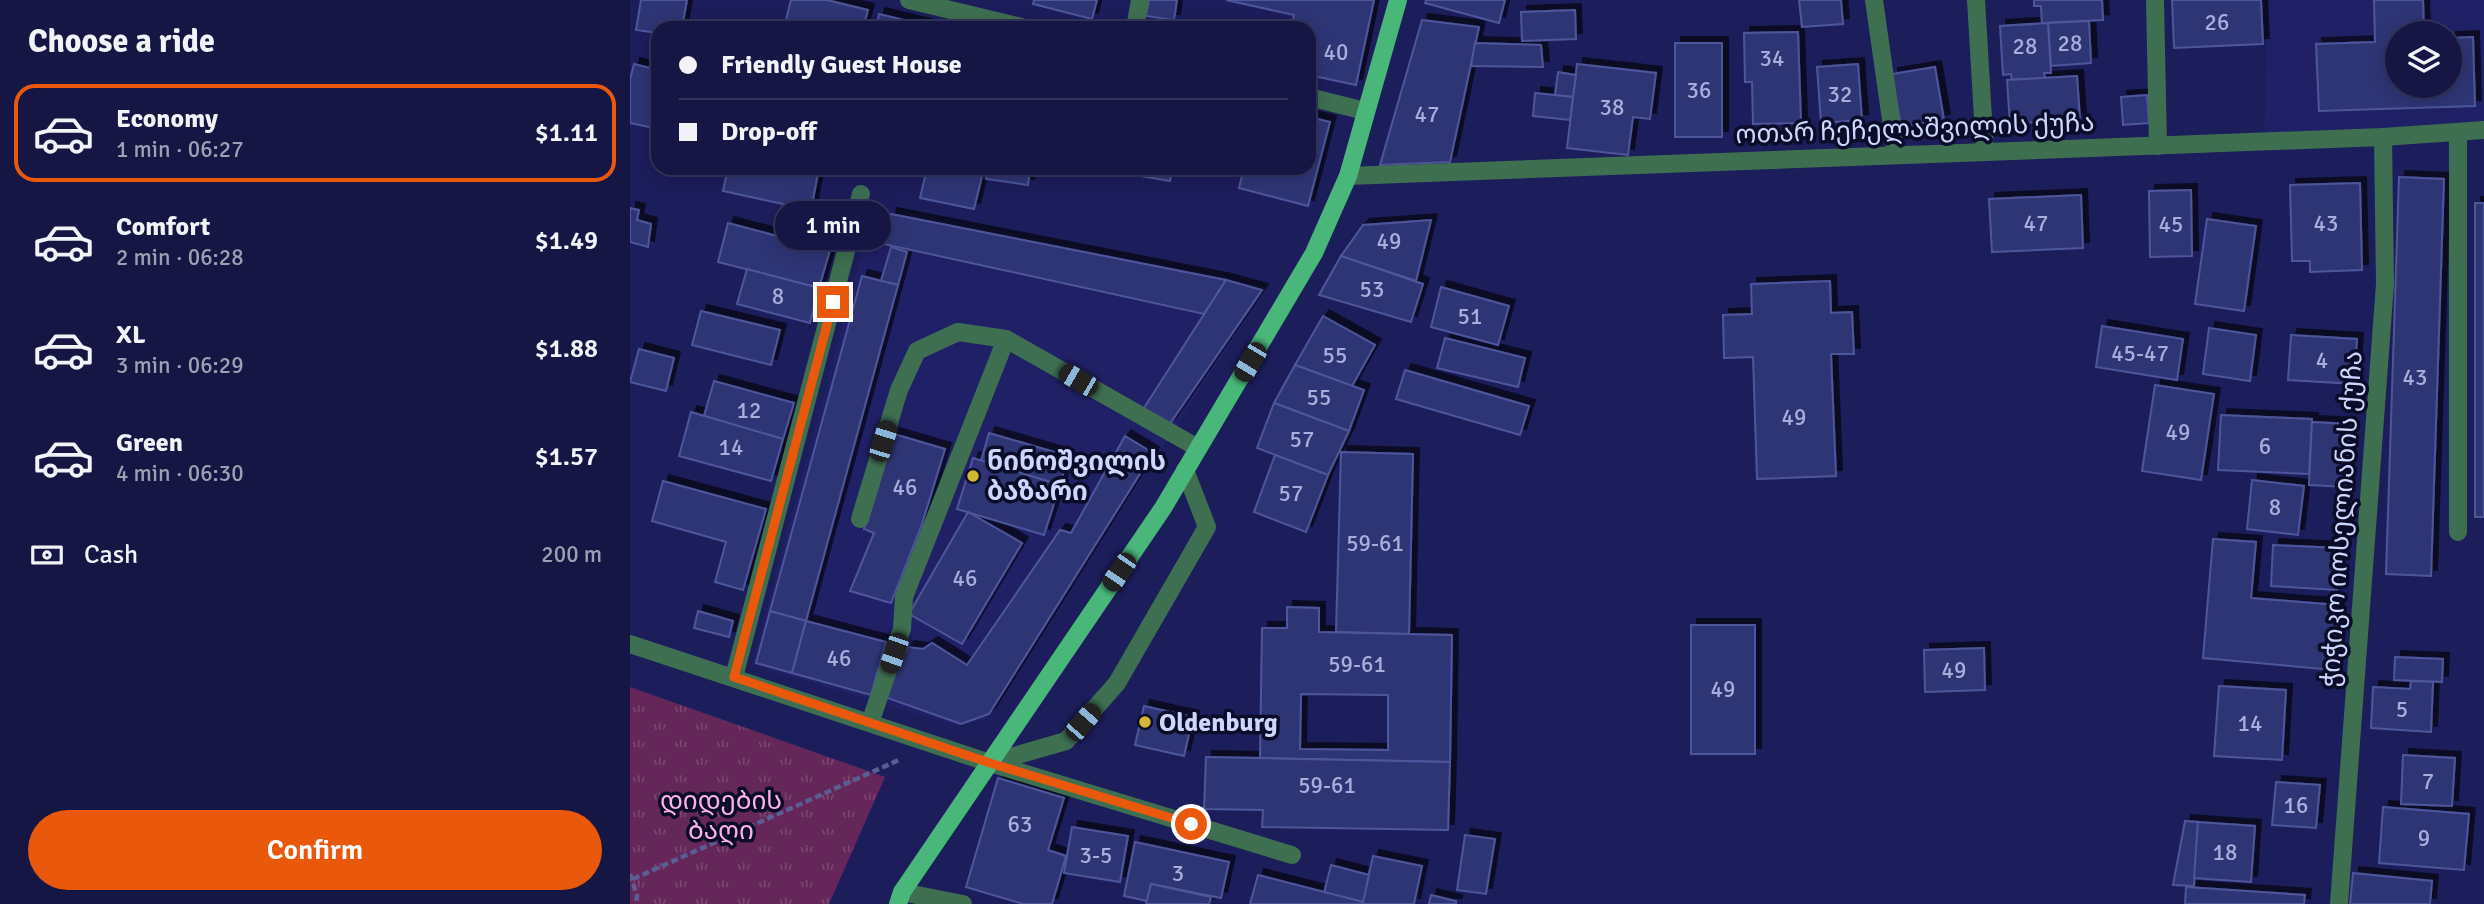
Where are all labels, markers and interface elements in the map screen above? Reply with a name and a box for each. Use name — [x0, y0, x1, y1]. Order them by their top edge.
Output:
house number: 26 — [2205, 8, 2229, 37]
map controls — [2385, 21, 2462, 98]
button: layers — [2385, 21, 2462, 98]
text: Choose a ride — [28, 22, 215, 61]
house number: 28 — [2058, 29, 2082, 58]
house number: 28 — [2013, 32, 2037, 61]
house number: 40 — [1324, 38, 1348, 67]
house number: 34 — [1760, 44, 1784, 73]
text: Friendly Guest House — [721, 49, 962, 81]
house number: 36 — [1687, 76, 1711, 105]
house number: 32 — [1828, 80, 1852, 109]
house number: 38 — [1600, 93, 1624, 122]
house number: 47 — [1415, 100, 1439, 129]
icon: car — [32, 102, 95, 165]
text: Economy — [116, 103, 218, 135]
street label: ოთარ ჩეჩელაშვილის ქუჩა — [1735, 107, 2095, 151]
text: Drop-off — [721, 116, 817, 148]
text: $1.11 — [535, 117, 598, 149]
text: 1 min · 06:27 — [116, 135, 244, 164]
callout: 1 min — [775, 201, 891, 250]
house number: 47 — [2024, 209, 2048, 238]
house number: 43 — [2314, 209, 2338, 238]
icon: car — [32, 210, 95, 273]
house number: 45 — [2159, 210, 2183, 239]
text: Comfort — [116, 211, 210, 243]
text: 1 min — [805, 211, 861, 240]
text: $1.49 — [535, 225, 598, 257]
house number: 49 — [1377, 227, 1401, 256]
text: 2 min · 06:28 — [116, 243, 244, 272]
house number: 53 — [1360, 275, 1384, 304]
house number: 8 — [772, 282, 784, 311]
route end — [817, 286, 849, 318]
house number: 51 — [1458, 302, 1482, 331]
icon: car — [32, 318, 95, 381]
text: XL — [116, 319, 146, 351]
text: $1.88 — [535, 333, 598, 365]
car — [1231, 339, 1270, 385]
house number: 45-47 — [2111, 339, 2169, 368]
house number: 55 — [1323, 341, 1347, 370]
house number: 4 — [2316, 346, 2328, 375]
street label: ჭიჭიკო იოსელიანის ქუჩა — [2314, 350, 2370, 688]
text: 3 min · 06:29 — [116, 351, 244, 380]
car — [1055, 360, 1102, 400]
house number: 43 — [2403, 363, 2427, 392]
house number: 55 — [1307, 383, 1331, 412]
house number: 12 — [737, 396, 761, 425]
house number: 49 — [1782, 403, 1806, 432]
car — [867, 418, 900, 464]
house number: 49 — [2166, 418, 2190, 447]
house number: 57 — [1290, 425, 1314, 454]
icon: car — [32, 426, 95, 489]
text: Green — [116, 427, 183, 459]
house number: 6 — [2259, 432, 2271, 461]
house number: 14 — [719, 433, 743, 462]
text: $1.57 — [535, 441, 598, 473]
place label: ნინოშვილის ბაზარი — [987, 446, 1166, 508]
text: 4 min · 06:30 — [116, 459, 244, 488]
marker: ნინოშვილის ბაზარი — [965, 468, 981, 484]
house number: 46 — [893, 473, 917, 502]
house number: 57 — [1279, 479, 1303, 508]
house number: 8 — [2269, 493, 2281, 522]
house number: 59-61 — [1346, 529, 1404, 558]
icon: cash — [28, 536, 66, 574]
text: Cash — [84, 539, 138, 571]
text: 200 m — [541, 540, 602, 569]
car — [1099, 549, 1140, 595]
house number: 46 — [953, 564, 977, 593]
car — [878, 630, 911, 676]
house number: 46 — [827, 644, 851, 673]
house number: 59-61 — [1328, 650, 1386, 679]
house number: 49 — [1942, 656, 1966, 685]
house number: 49 — [1711, 675, 1735, 704]
house number: 5 — [2396, 695, 2408, 724]
car — [1062, 699, 1105, 745]
place label: Oldenburg — [1159, 707, 1278, 739]
house number: 14 — [2238, 709, 2262, 738]
marker: Oldenburg — [1137, 714, 1153, 730]
house number: 7 — [2422, 767, 2434, 796]
house number: 59-61 — [1298, 771, 1356, 800]
park label: დიდების ბაღი — [660, 785, 782, 847]
house number: 16 — [2284, 791, 2308, 820]
route start — [1175, 808, 1207, 840]
button: Confirm — [28, 810, 602, 890]
house number: 63 — [1008, 810, 1032, 839]
house number: 9 — [2418, 824, 2430, 853]
house number: 18 — [2213, 838, 2237, 867]
house number: 3-5 — [1080, 841, 1112, 870]
house number: 3 — [1172, 859, 1184, 888]

